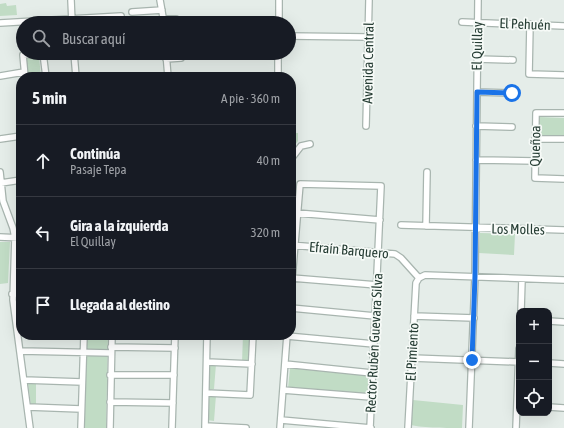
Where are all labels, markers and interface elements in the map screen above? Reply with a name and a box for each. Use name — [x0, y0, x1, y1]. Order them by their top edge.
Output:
street label: El Pehuén — [499, 15, 551, 33]
search box — [16, 16, 296, 60]
street label: El Quillay — [469, 21, 485, 71]
street label: Avenida Central — [359, 22, 377, 104]
icon: search — [30, 27, 52, 49]
text: Buscar aquí — [62, 30, 125, 47]
route start — [503, 84, 521, 102]
text: 5 min — [32, 88, 67, 108]
text: A pie · 360 m — [221, 91, 280, 106]
street label: Queñoa — [527, 125, 543, 167]
text: Continúa — [70, 145, 120, 162]
icon: ahead — [32, 150, 54, 172]
text: 40 m — [257, 153, 280, 168]
text: Pasaje Tepa — [70, 162, 127, 177]
text: Gira a la izquierda — [70, 217, 168, 234]
street label: Los Molles — [491, 221, 545, 237]
icon: left — [32, 222, 54, 244]
text: 320 m — [251, 225, 280, 240]
text: El Quillay — [70, 234, 116, 249]
street label: Efraín Barquero — [309, 239, 389, 261]
street label: Rector Rubén Guevara Silva — [362, 273, 386, 413]
icon: arrive — [32, 294, 54, 316]
text: Llegada al destino — [70, 296, 170, 313]
map controls — [516, 308, 552, 416]
button: + — [516, 308, 552, 344]
street label: El Pimiento — [402, 322, 422, 382]
button: − — [516, 344, 552, 380]
route end — [463, 351, 481, 369]
button: locate — [516, 380, 552, 416]

